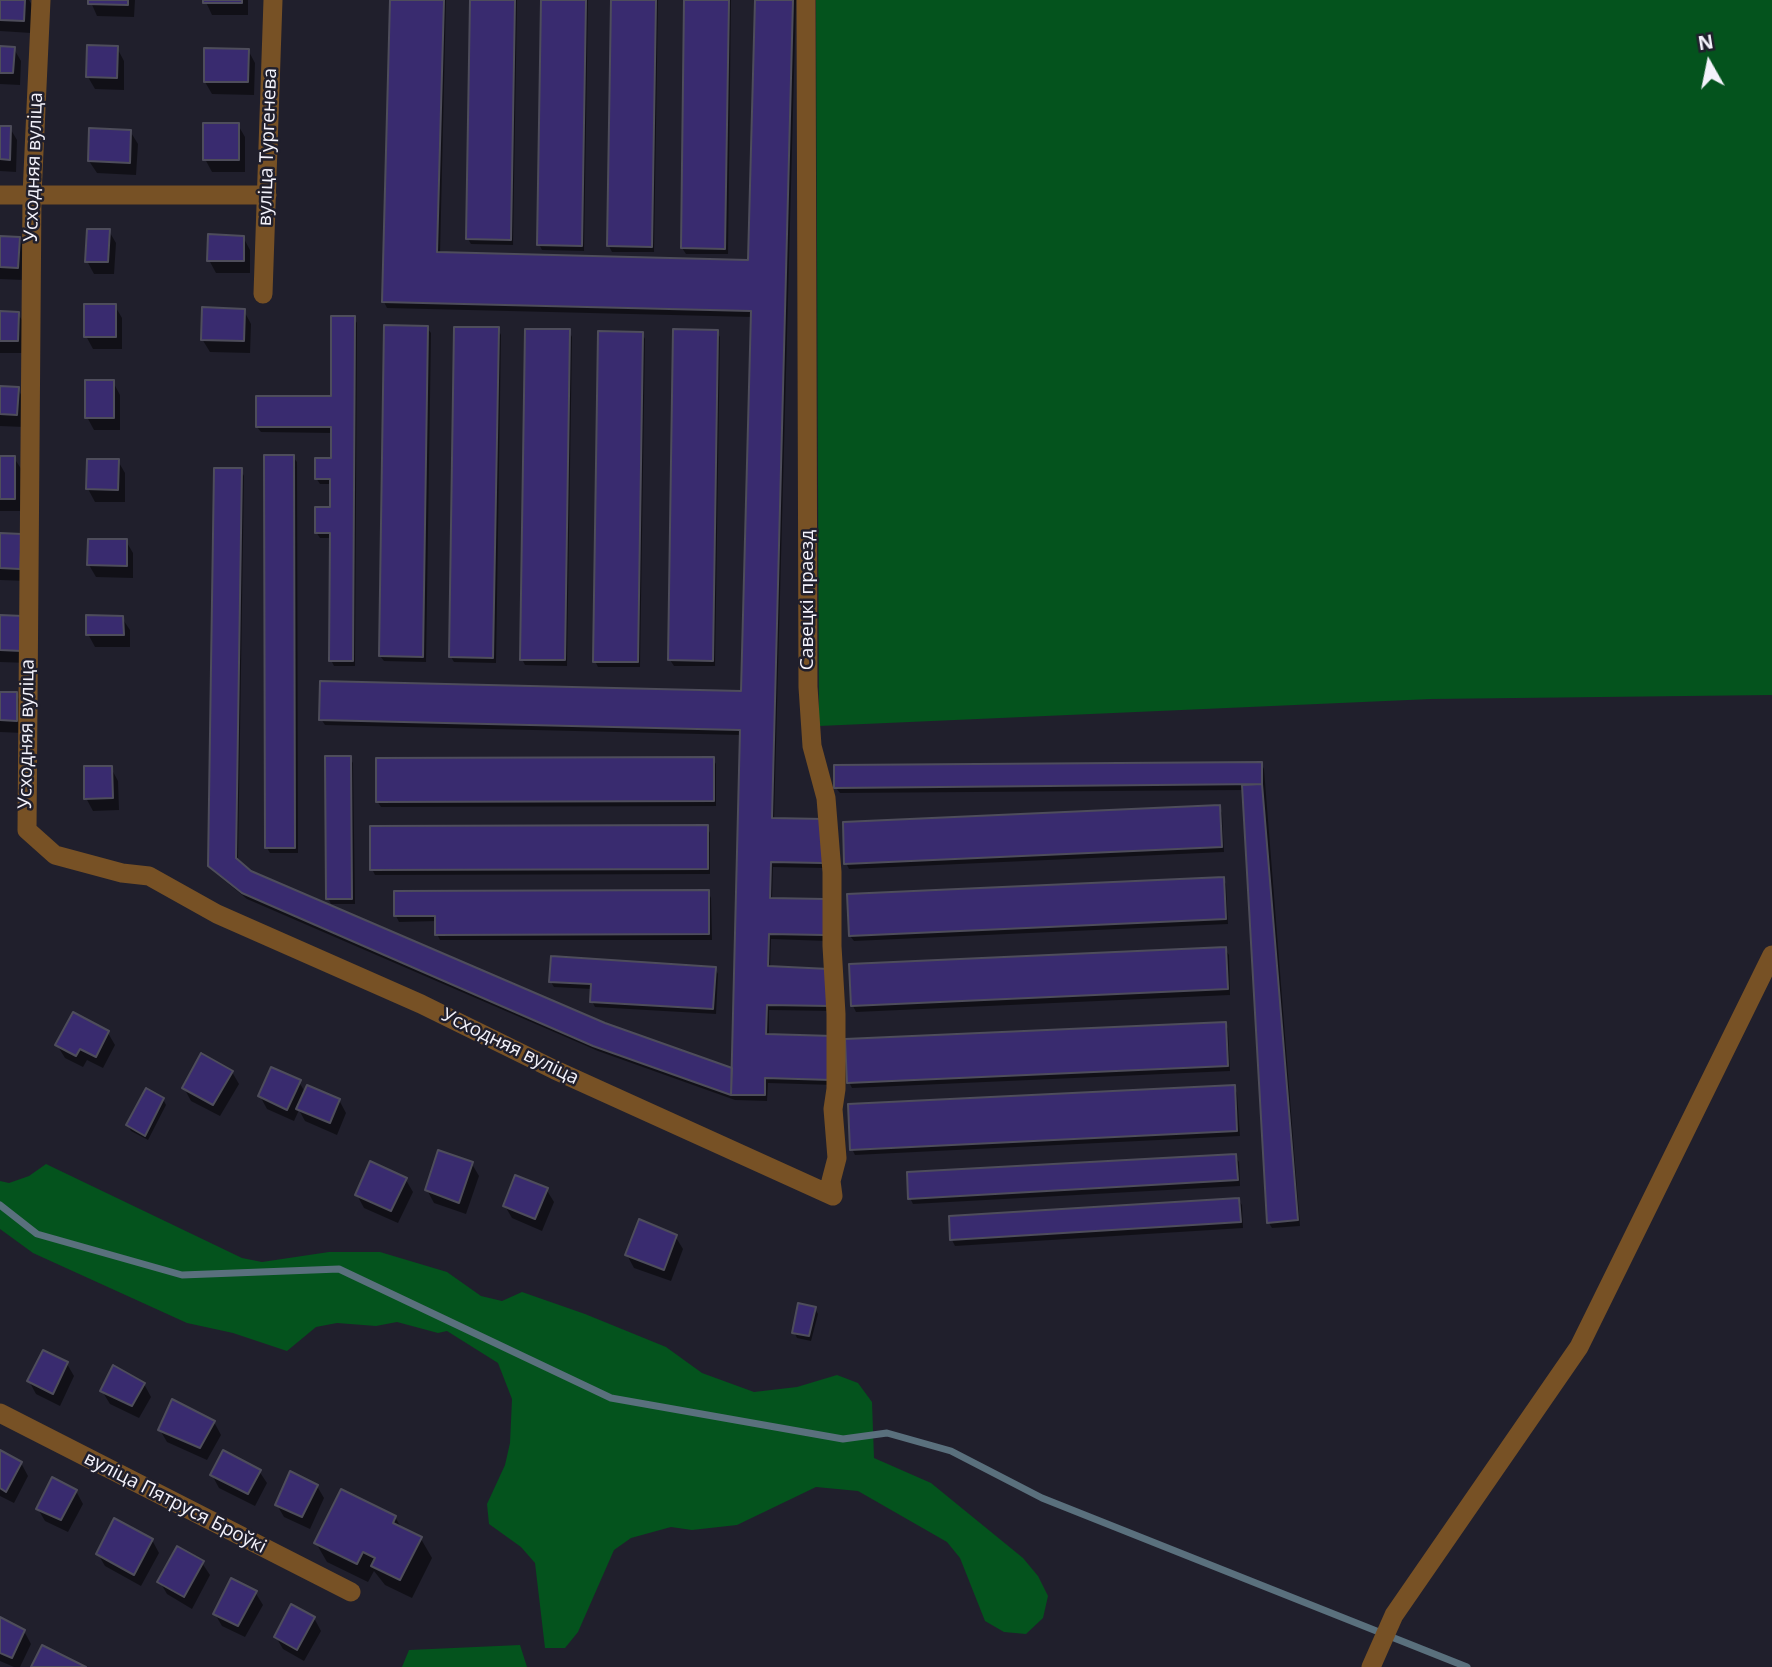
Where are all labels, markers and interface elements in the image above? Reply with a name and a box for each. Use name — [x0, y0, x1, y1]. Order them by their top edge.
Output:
north arrow — [1674, 28, 1744, 98]
text: N — [1696, 28, 1715, 56]
street label: вуліца Тургенева — [254, 68, 282, 226]
street label: Усходняя вуліца — [20, 92, 48, 242]
street label: Савецкі праезд — [797, 530, 819, 670]
street label: Усходняя вуліца — [14, 659, 40, 809]
street label: Усходняя вуліца — [438, 1004, 582, 1090]
street label: вуліца Пятруся Броўкі — [80, 1447, 270, 1559]

